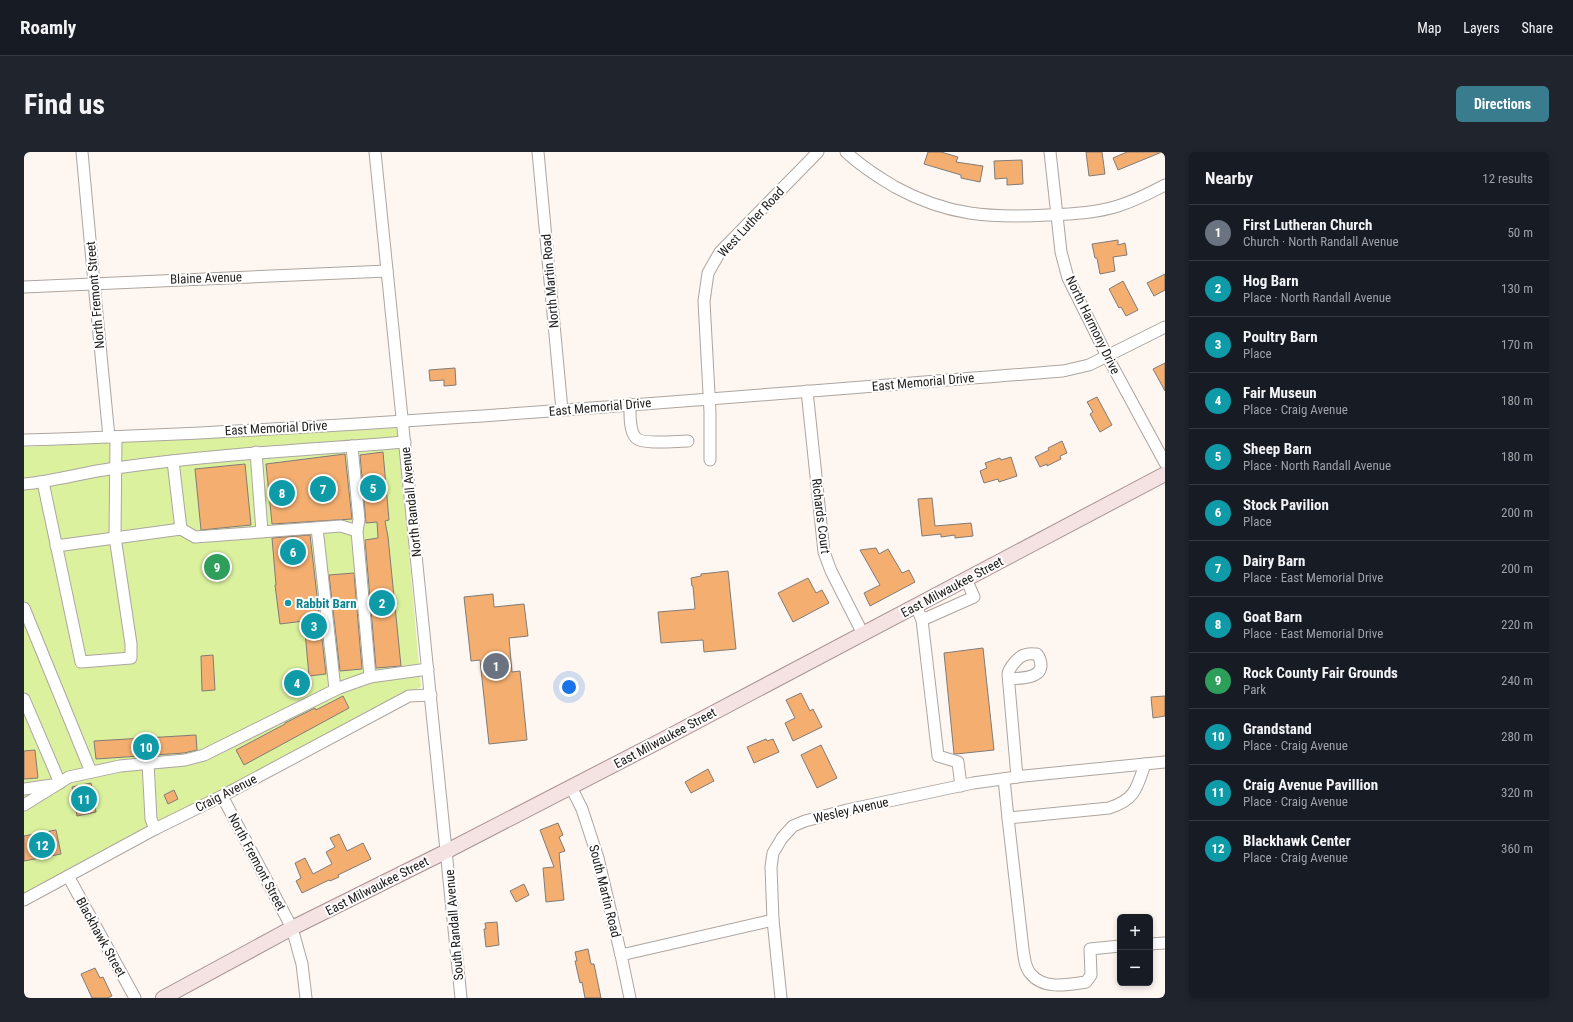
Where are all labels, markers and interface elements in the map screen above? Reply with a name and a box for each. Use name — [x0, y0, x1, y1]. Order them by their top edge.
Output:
text: Roamly — [20, 16, 76, 39]
text: Map — [1417, 20, 1441, 36]
text: Layers — [1463, 20, 1500, 36]
text: Share — [1522, 20, 1553, 36]
button: Directions — [1456, 86, 1549, 122]
text: Find us — [24, 88, 105, 121]
text: Nearby — [1205, 168, 1253, 188]
text: 12 results — [1482, 171, 1533, 186]
street label: West Luther Road — [715, 184, 787, 260]
text: First Lutheran Church — [1243, 216, 1372, 234]
text: 1 — [1215, 225, 1221, 240]
text: 50 m — [1507, 225, 1533, 240]
street label: North Martin Road — [538, 233, 562, 329]
text: Church · North Randall Avenue — [1243, 234, 1399, 249]
street label: North Fremont Street — [83, 240, 107, 349]
street label: Blaine Avenue — [170, 269, 242, 287]
text: Hog Barn — [1243, 272, 1299, 290]
street label: North Harmony Drive — [1063, 274, 1123, 376]
text: 2 — [1215, 281, 1221, 296]
text: 130 m — [1501, 281, 1533, 296]
text: Place · North Randall Avenue — [1243, 290, 1391, 305]
text: Poultry Barn — [1243, 328, 1318, 346]
text: 3 — [1215, 337, 1221, 352]
text: 170 m — [1501, 337, 1533, 352]
text: Place — [1243, 346, 1272, 361]
street label: East Memorial Drive — [871, 370, 975, 394]
text: Fair Museun — [1243, 384, 1317, 402]
text: 4 — [1215, 393, 1221, 408]
text: 180 m — [1501, 393, 1533, 408]
street label: East Memorial Drive — [548, 395, 652, 419]
text: Place · Craig Avenue — [1243, 402, 1348, 417]
street label: East Memorial Drive — [224, 418, 328, 438]
text: Sheep Barn — [1243, 440, 1312, 458]
street label: North Randall Avenue — [398, 446, 424, 558]
text: 5 — [1215, 449, 1221, 464]
text: 180 m — [1501, 449, 1533, 464]
text: Place · North Randall Avenue — [1243, 458, 1391, 473]
pin: 5 — [360, 473, 386, 503]
pin: 7 — [310, 474, 336, 504]
street label: Richards Court — [809, 477, 833, 555]
pin: 8 — [269, 478, 295, 508]
text: Stock Pavilion — [1243, 496, 1329, 514]
text: 6 — [1215, 505, 1221, 520]
text: 200 m — [1501, 505, 1533, 520]
text: Place — [1243, 514, 1272, 529]
pin: 6 — [280, 537, 306, 567]
pin: 9 — [204, 552, 230, 582]
text: Dairy Barn — [1243, 552, 1305, 570]
street label: East Milwaukee Street — [898, 554, 1006, 620]
text: 7 — [1215, 561, 1221, 576]
text: 200 m — [1501, 561, 1533, 576]
text: Place · East Memorial Drive — [1243, 570, 1383, 585]
pin: 2 — [369, 588, 395, 618]
place label: Rabbit Barn — [296, 596, 357, 611]
marker: Rabbit Barn — [283, 598, 293, 608]
text: Goat Barn — [1243, 608, 1302, 626]
pin: 3 — [301, 611, 327, 641]
text: 8 — [1215, 617, 1221, 632]
text: 220 m — [1501, 617, 1533, 632]
text: Place · East Memorial Drive — [1243, 626, 1383, 641]
pin: 1 — [483, 651, 509, 681]
text: Rock County Fair Grounds — [1243, 664, 1398, 682]
pin: 4 — [284, 668, 310, 698]
text: 9 — [1215, 673, 1221, 688]
text: 240 m — [1501, 673, 1533, 688]
your location — [559, 677, 579, 697]
text: Park — [1243, 682, 1266, 697]
street label: East Milwaukee Street — [611, 705, 719, 771]
text: Grandstand — [1243, 720, 1312, 738]
text: 10 — [1211, 729, 1225, 744]
text: 280 m — [1501, 729, 1533, 744]
pin: 10 — [133, 732, 159, 762]
text: Place · Craig Avenue — [1243, 738, 1348, 753]
street label: Craig Avenue — [193, 771, 259, 815]
text: Craig Avenue Pavillion — [1243, 776, 1378, 794]
pin: 11 — [71, 784, 97, 814]
text: 11 — [1211, 785, 1225, 800]
text: 320 m — [1501, 785, 1533, 800]
street label: Wesley Avenue — [812, 794, 890, 826]
text: Place · Craig Avenue — [1243, 794, 1348, 809]
street label: North Fremont Street — [225, 811, 289, 913]
pin: 12 — [29, 830, 55, 860]
text: Blackhawk Center — [1243, 832, 1351, 850]
text: 12 — [1211, 841, 1225, 856]
text: 360 m — [1501, 841, 1533, 856]
street label: South Martin Road — [586, 843, 624, 939]
text: Place · Craig Avenue — [1243, 850, 1348, 865]
street label: East Milwaukee Street — [323, 853, 431, 918]
street label: South Randall Avenue — [442, 869, 466, 981]
street label: Blackhawk Street — [73, 895, 129, 979]
map controls — [1117, 914, 1153, 986]
button: + — [1117, 914, 1153, 950]
button: − — [1117, 950, 1153, 986]

